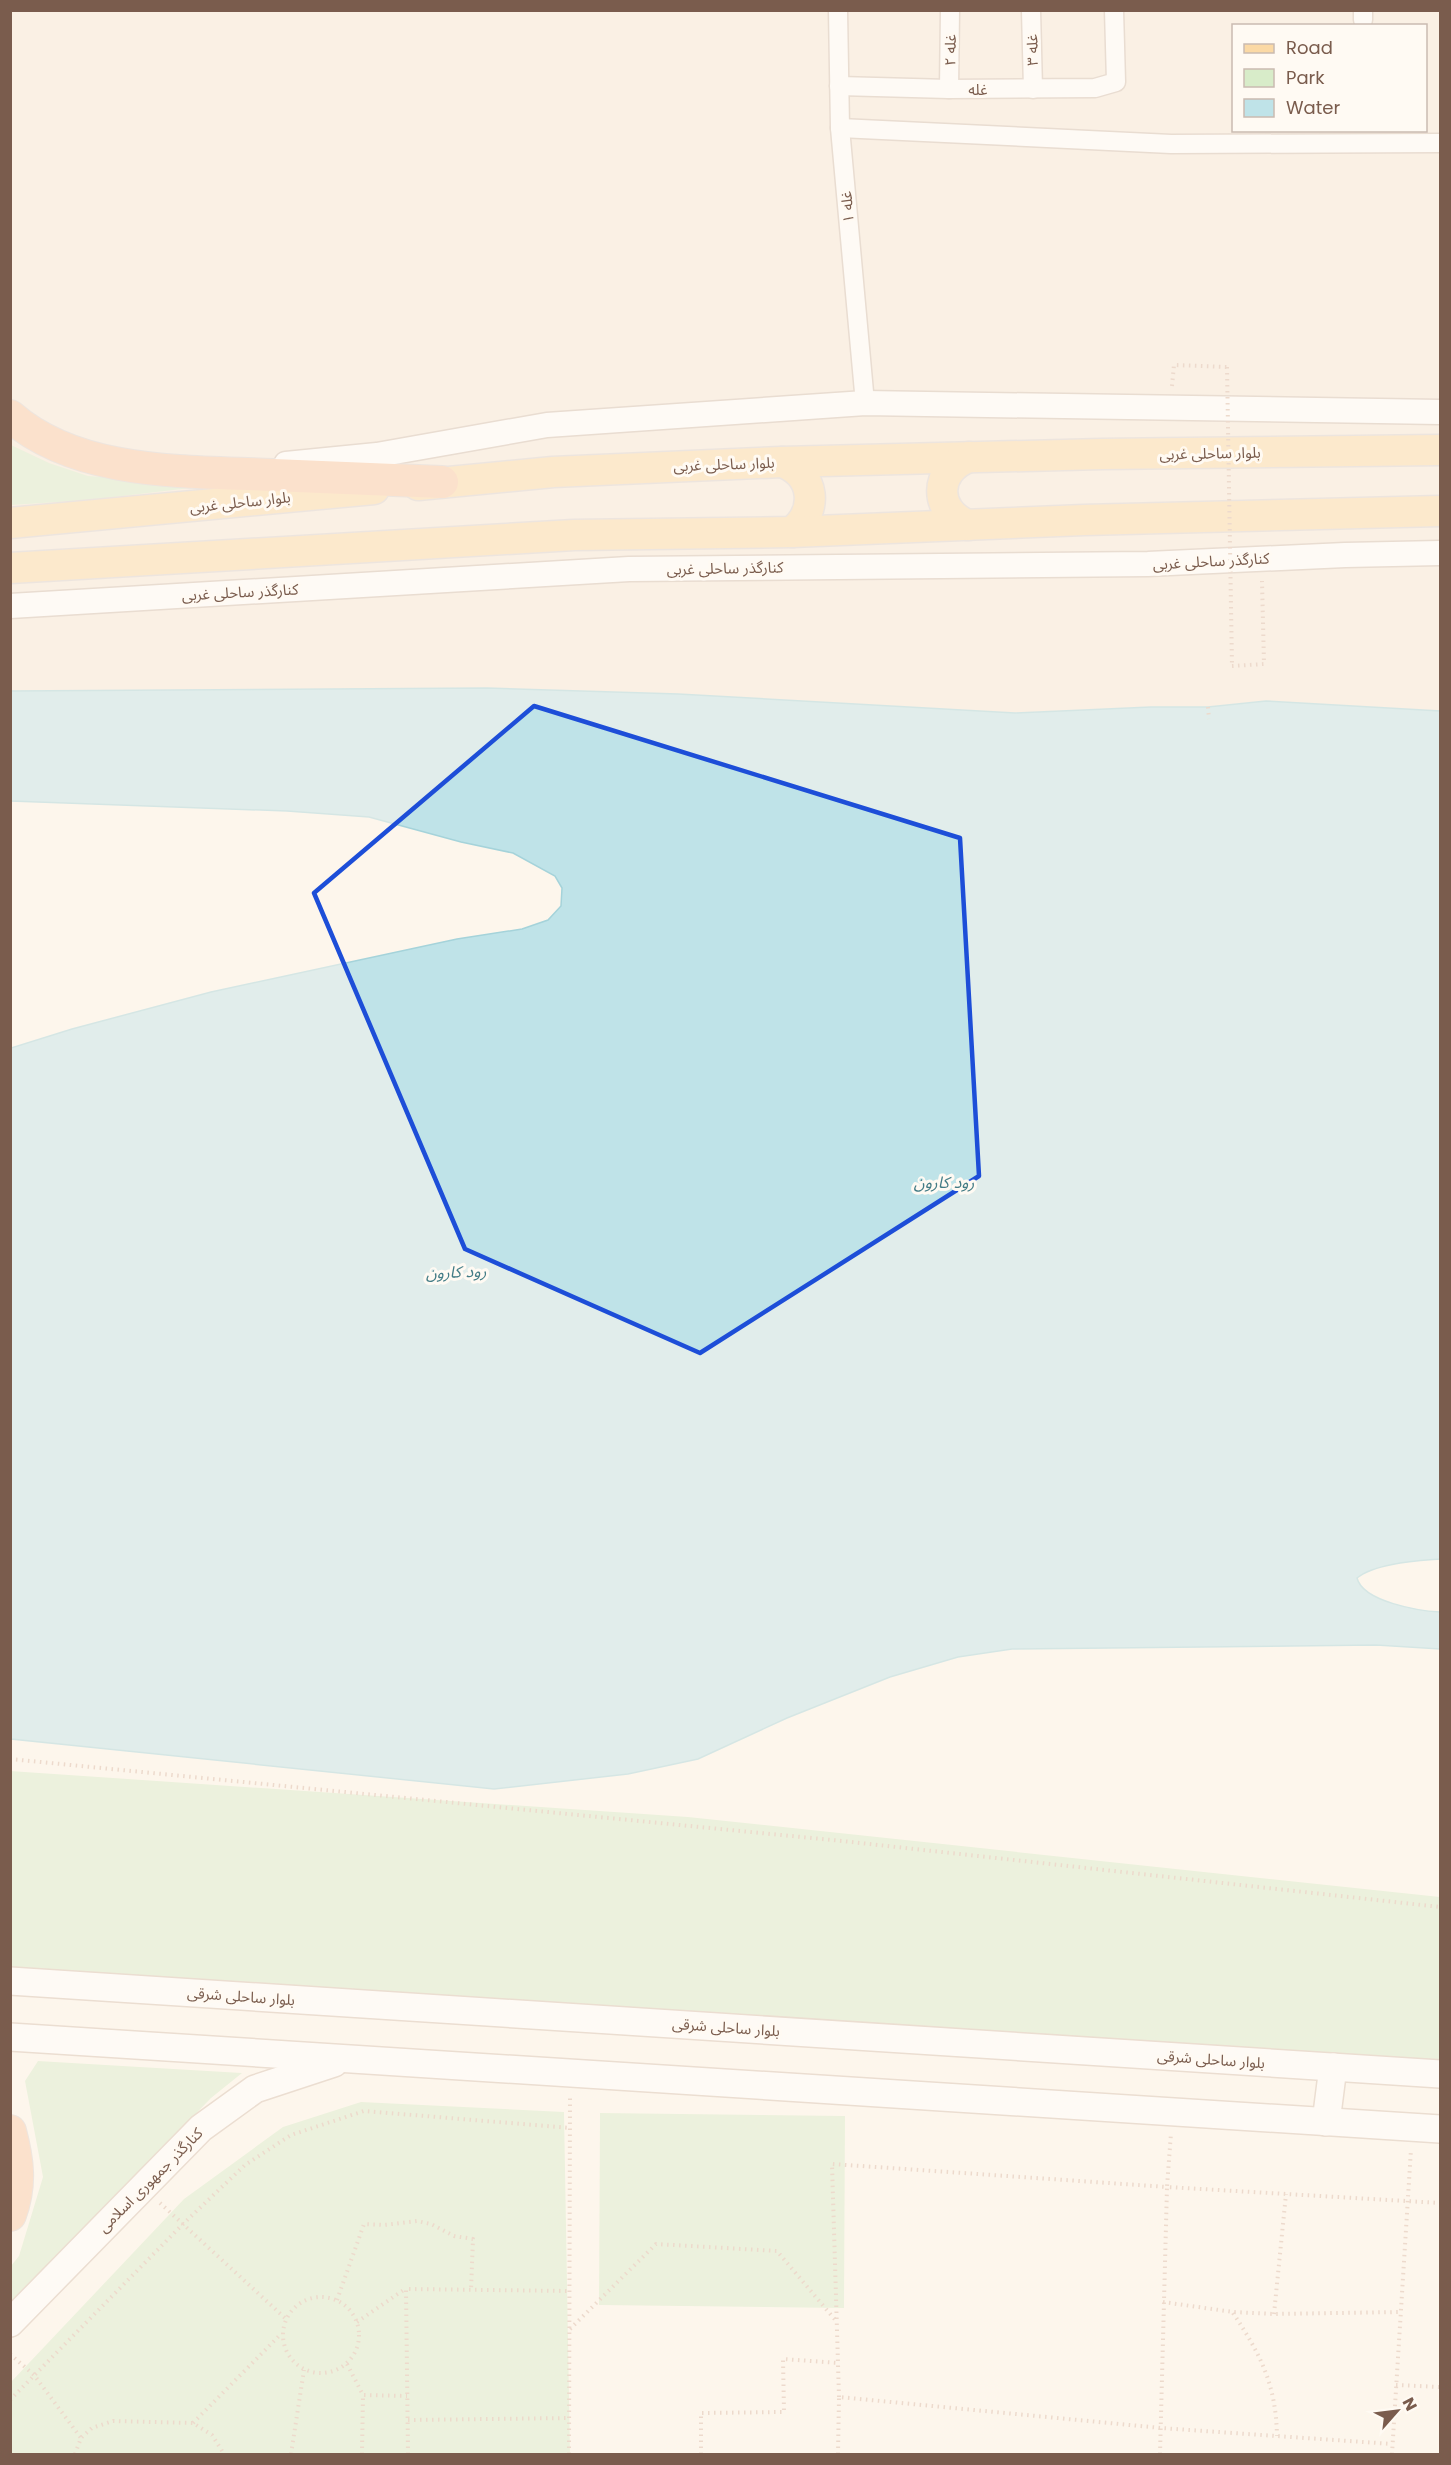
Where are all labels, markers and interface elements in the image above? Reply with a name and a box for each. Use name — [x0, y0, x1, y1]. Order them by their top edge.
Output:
legend — [1232, 24, 1427, 132]
street label: غله ۲ — [939, 33, 961, 66]
street label: غله ۳ — [1021, 33, 1043, 66]
text: Road — [1286, 35, 1333, 60]
text: Park — [1286, 65, 1325, 90]
street label: غله — [968, 79, 988, 100]
text: Water — [1286, 95, 1340, 120]
street label: غله ۱ — [835, 190, 859, 224]
street label: بلوار ساحلی غربی — [1159, 442, 1261, 464]
street label: بلوار ساحلی غربی — [673, 452, 775, 476]
street label: بلوار ساحلی غربی — [189, 486, 291, 518]
street label: کنارگذر ساحلی غربی — [1152, 547, 1271, 575]
street label: کنارگذر ساحلی غربی — [666, 556, 784, 580]
street label: کنارگذر ساحلی غربی — [181, 578, 300, 606]
water label: رود کارون — [914, 1171, 974, 1194]
water label: رود کارون — [425, 1259, 487, 1285]
street label: بلوار ساحلی شرقی — [186, 1982, 296, 2010]
street label: بلوار ساحلی شرقی — [671, 2013, 781, 2041]
street label: بلوار ساحلی شرقی — [1156, 2045, 1266, 2073]
street label: کنارگذر جمهوری اسلامی — [93, 2122, 208, 2237]
north arrow — [1367, 2381, 1427, 2441]
text: N — [1397, 2393, 1423, 2415]

